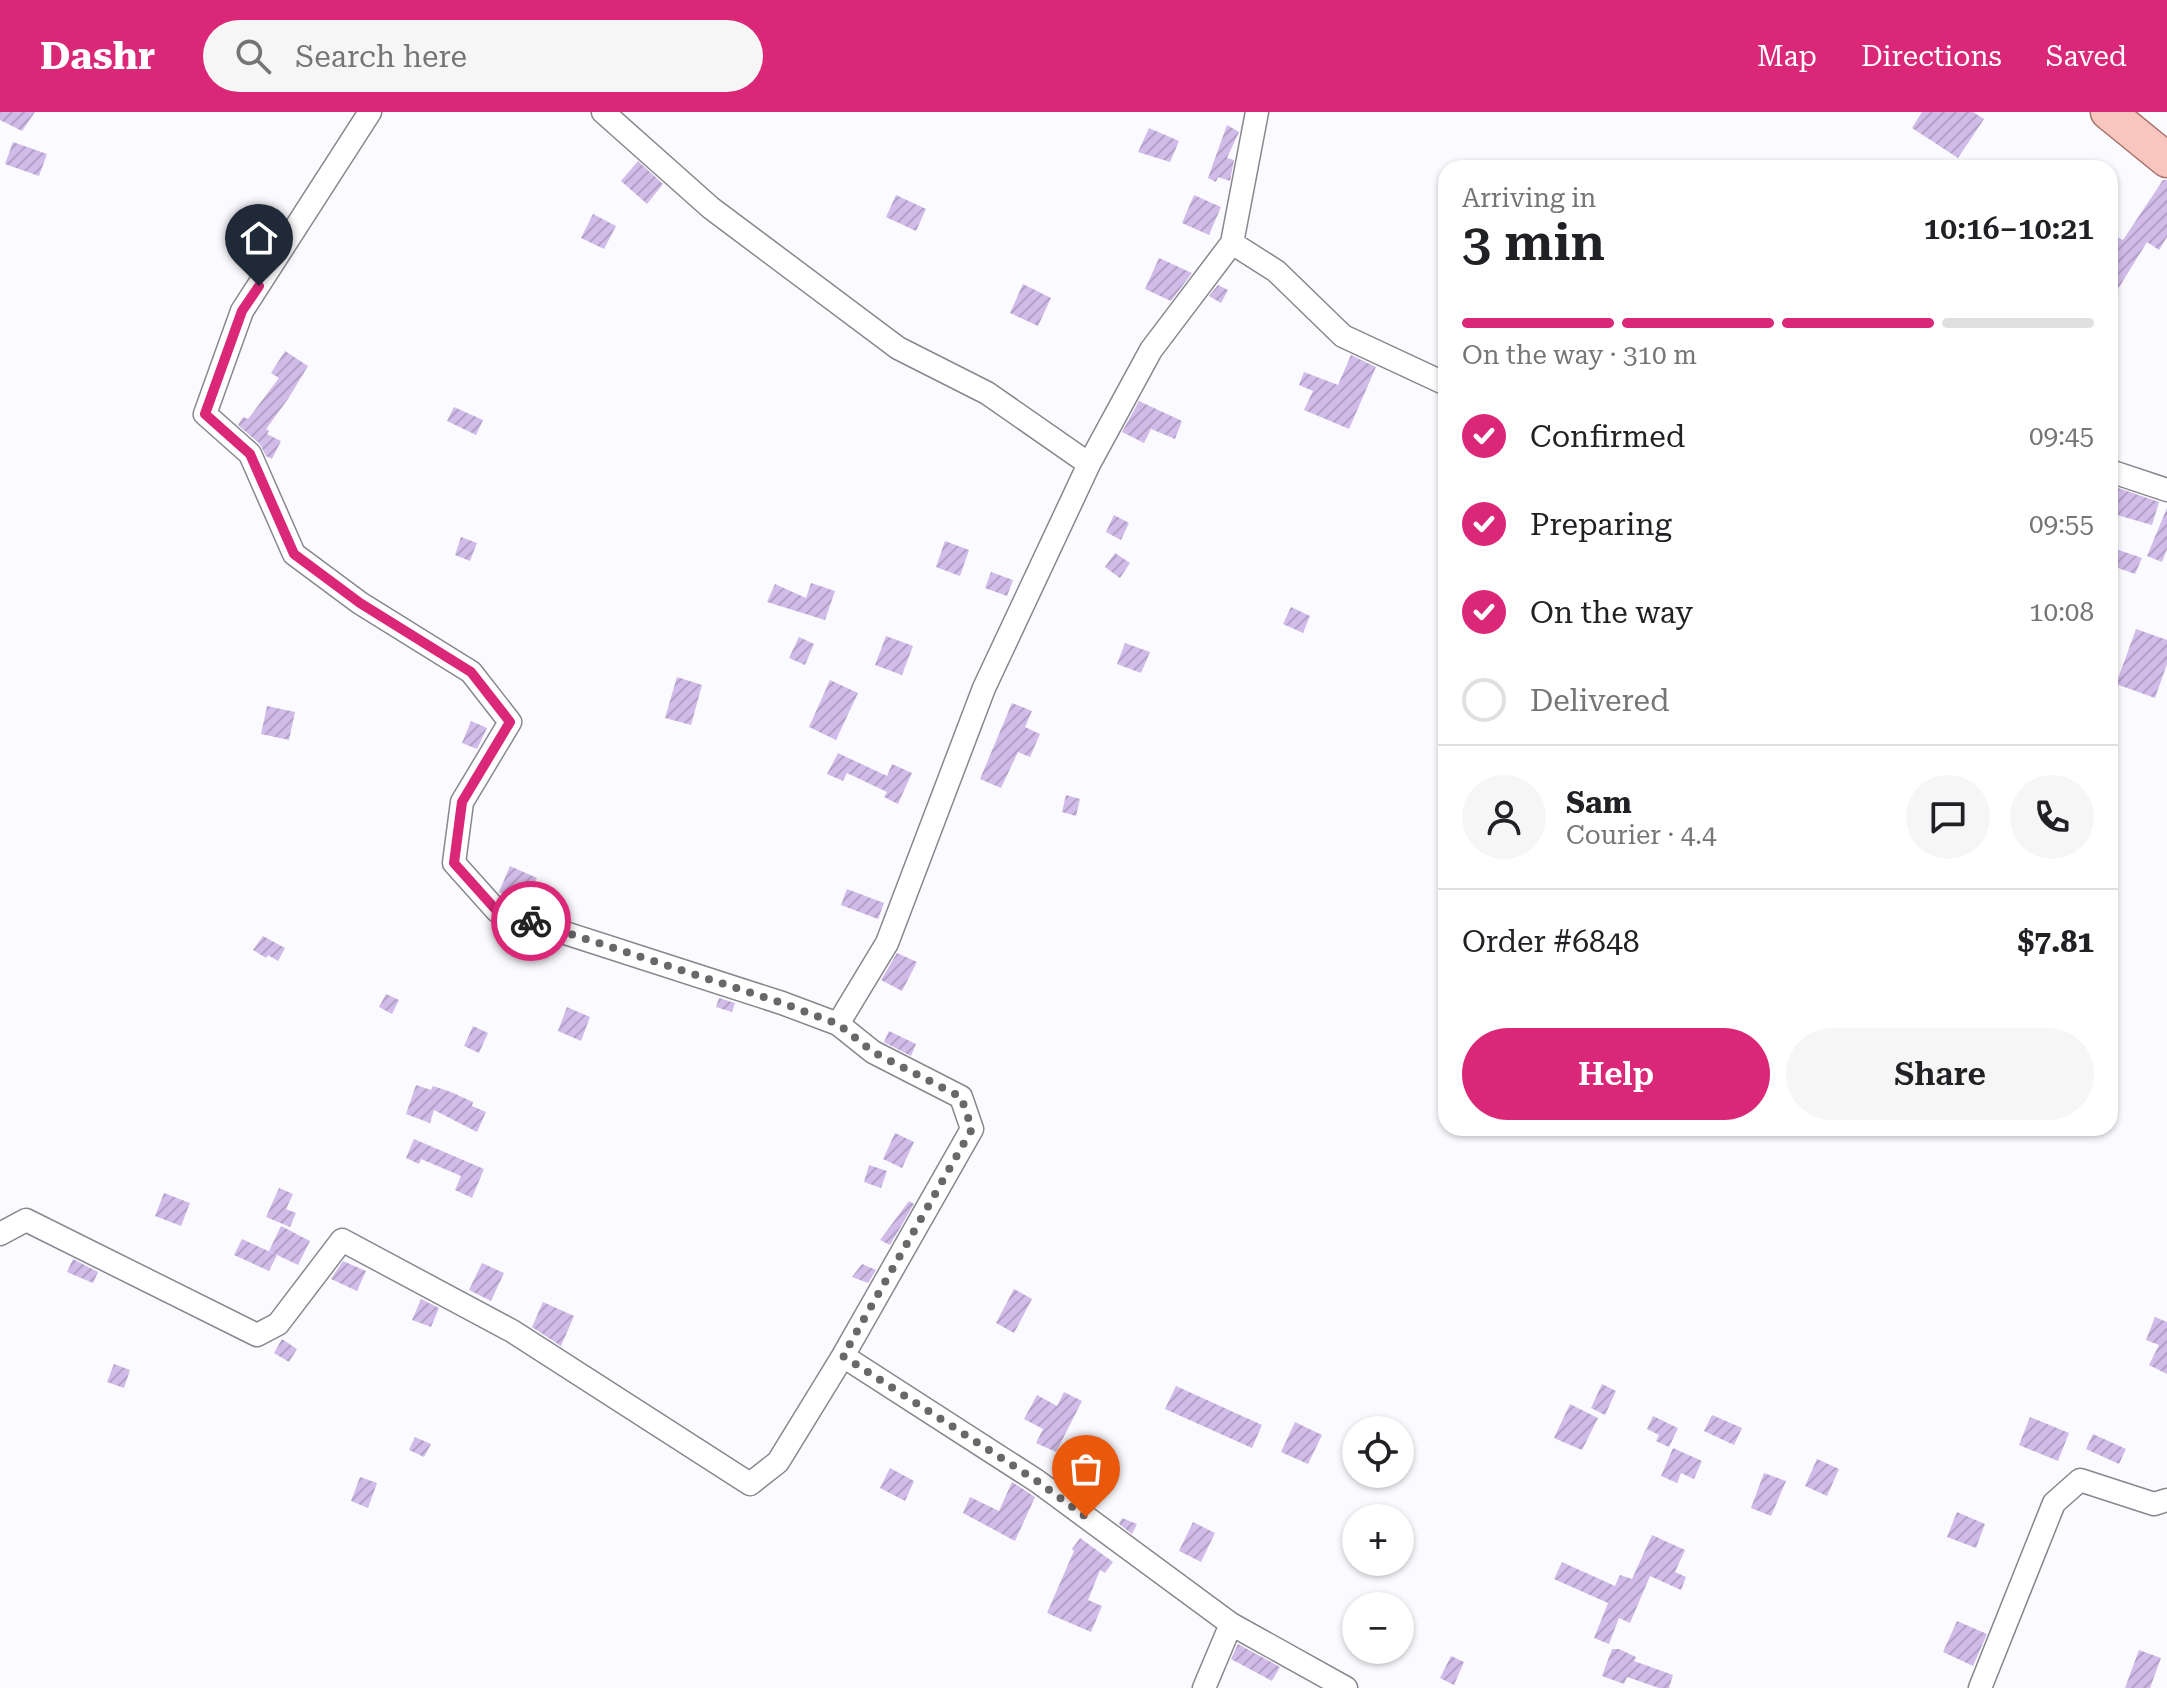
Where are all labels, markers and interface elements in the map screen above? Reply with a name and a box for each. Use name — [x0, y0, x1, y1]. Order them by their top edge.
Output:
search box — [203, 20, 763, 92]
text: Dashr — [40, 34, 155, 78]
icon: search — [231, 34, 275, 78]
text: Search here — [295, 39, 467, 74]
text: Map — [1757, 40, 1817, 73]
text: Directions — [1861, 40, 2002, 73]
text: Saved — [2046, 40, 2127, 73]
text: Arriving in — [1462, 183, 1596, 213]
pin — [225, 204, 293, 286]
text: 10:16–10:21 — [1924, 211, 2094, 246]
text: 3 min — [1462, 212, 1605, 273]
icon: home — [237, 216, 281, 260]
text: On the way · 310 m — [1462, 340, 1697, 370]
icon: check — [1462, 414, 1506, 458]
text: Confirmed — [1530, 419, 1685, 454]
text: 09:45 — [2029, 421, 2094, 451]
icon: check — [1462, 502, 1506, 546]
text: Preparing — [1530, 507, 1672, 542]
text: 09:55 — [2029, 509, 2094, 539]
icon: check — [1462, 590, 1506, 634]
text: On the way — [1530, 595, 1693, 630]
text: 10:08 — [2029, 597, 2094, 627]
text: Delivered — [1530, 683, 1669, 718]
button: person — [1462, 775, 1546, 859]
button: chat — [1906, 775, 1990, 859]
button: phone — [2010, 775, 2094, 859]
text: Sam — [1566, 785, 1632, 820]
text: Courier · 4.4 — [1566, 820, 1716, 850]
courier — [491, 881, 571, 961]
icon: bike — [509, 899, 553, 943]
text: Order #6848 — [1462, 924, 1640, 959]
text: $7.81 — [2017, 924, 2094, 959]
button: Help — [1462, 1028, 1770, 1120]
button: Share — [1786, 1028, 2094, 1120]
map controls — [1342, 1416, 1414, 1664]
button: locate — [1342, 1416, 1414, 1488]
pin — [1052, 1435, 1120, 1517]
icon: bag — [1064, 1447, 1108, 1491]
button: + — [1342, 1504, 1414, 1576]
button: − — [1342, 1592, 1414, 1664]

